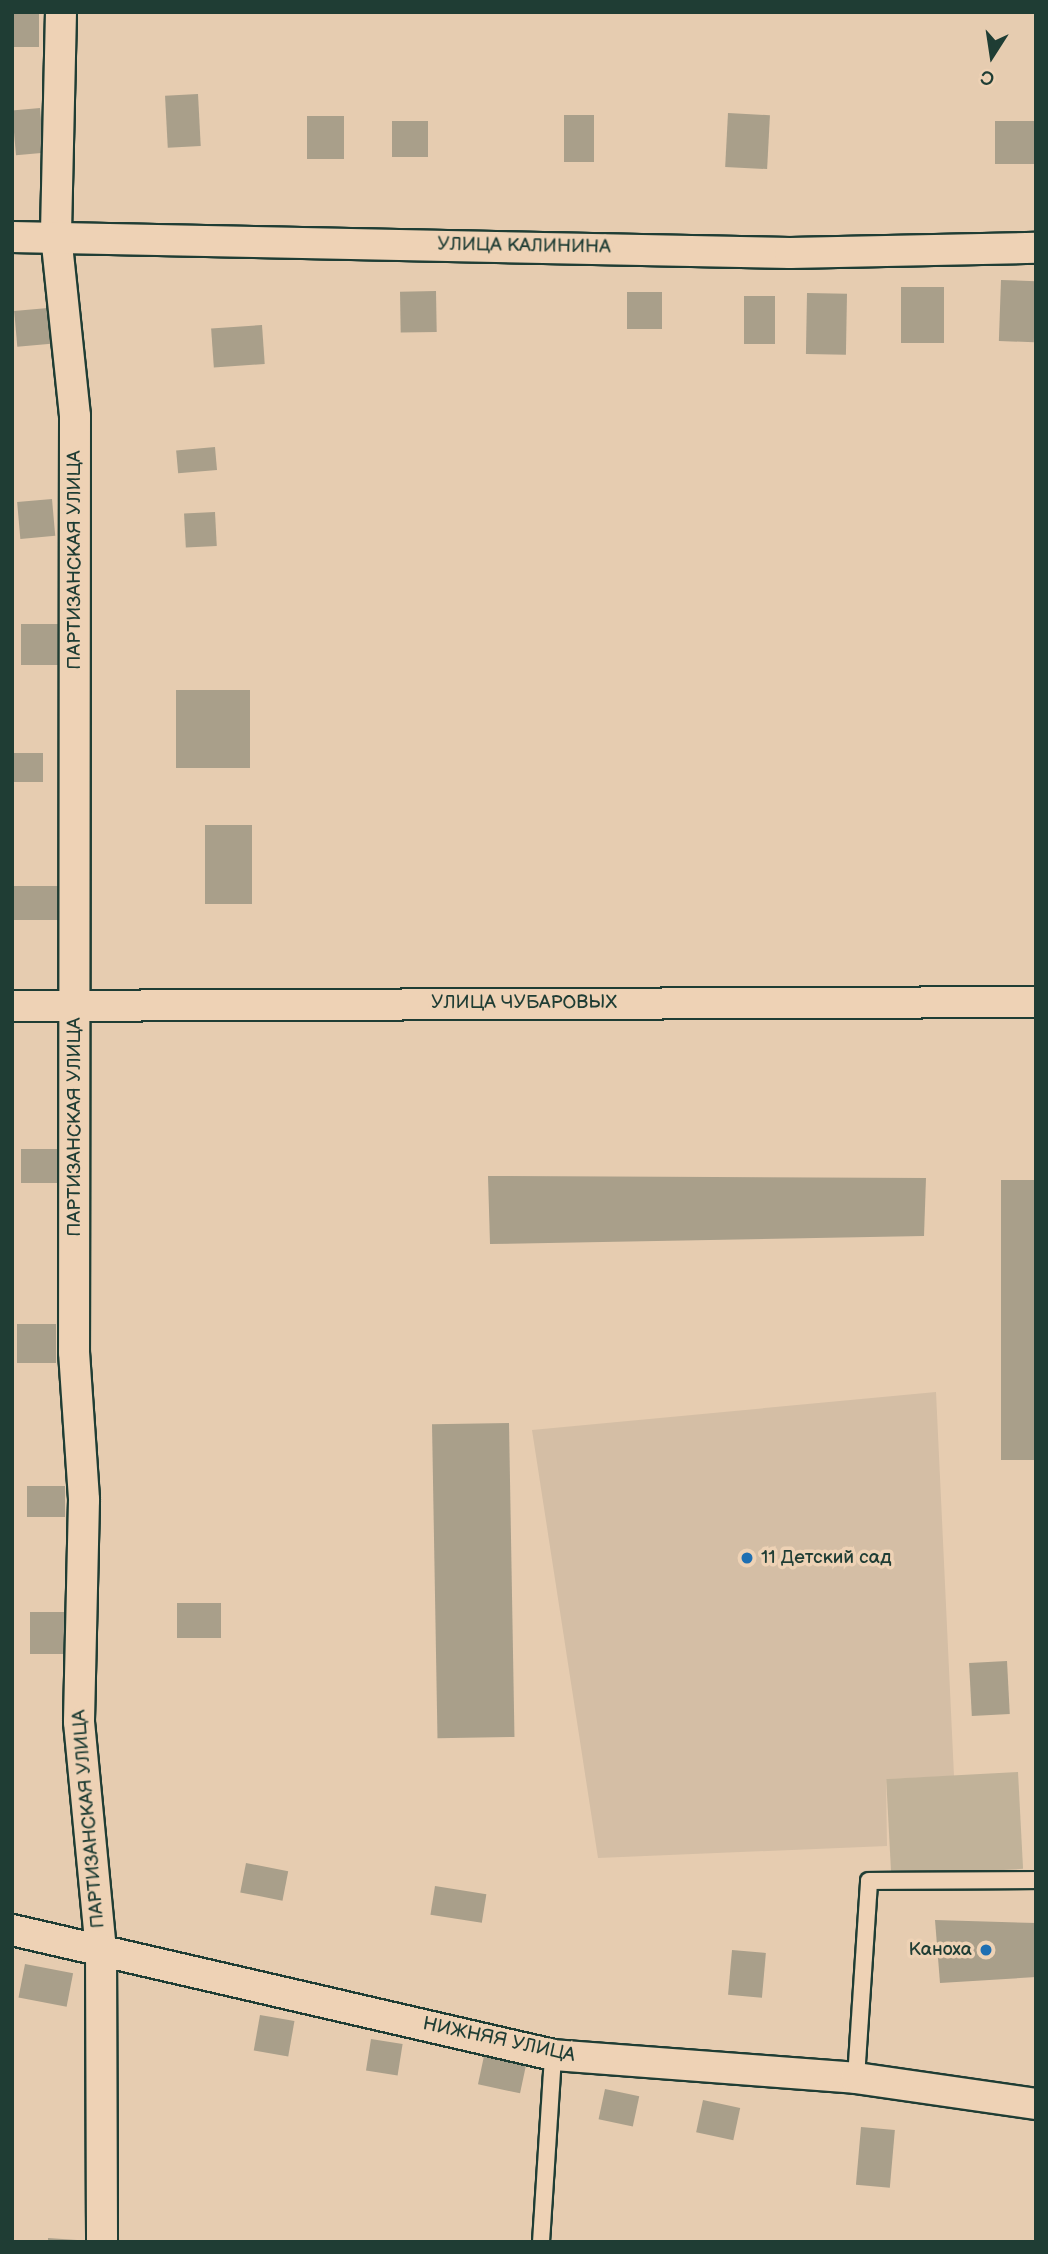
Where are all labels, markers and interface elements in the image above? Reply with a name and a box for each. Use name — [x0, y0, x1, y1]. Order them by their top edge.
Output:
north arrow — [957, 21, 1027, 91]
text: С — [979, 64, 996, 90]
street label: УЛИЦА КАЛИНИНА — [437, 233, 611, 259]
street label: ПАРТИЗАНСКАЯ УЛИЦА — [64, 450, 86, 670]
street label: УЛИЦА ЧУБАРОВЫХ — [431, 992, 617, 1014]
street label: ПАРТИЗАНСКАЯ УЛИЦА — [64, 1017, 86, 1237]
place label: 11 Детский сад — [761, 1547, 891, 1569]
marker: 11 Детский сад — [739, 1550, 755, 1566]
street label: ПАРТИЗАНСКАЯ УЛИЦА — [68, 1709, 110, 1929]
place label: Каноха — [908, 1939, 972, 1961]
marker: Каноха — [978, 1942, 994, 1958]
street label: НИЖНЯЯ УЛИЦА — [421, 2013, 577, 2067]

